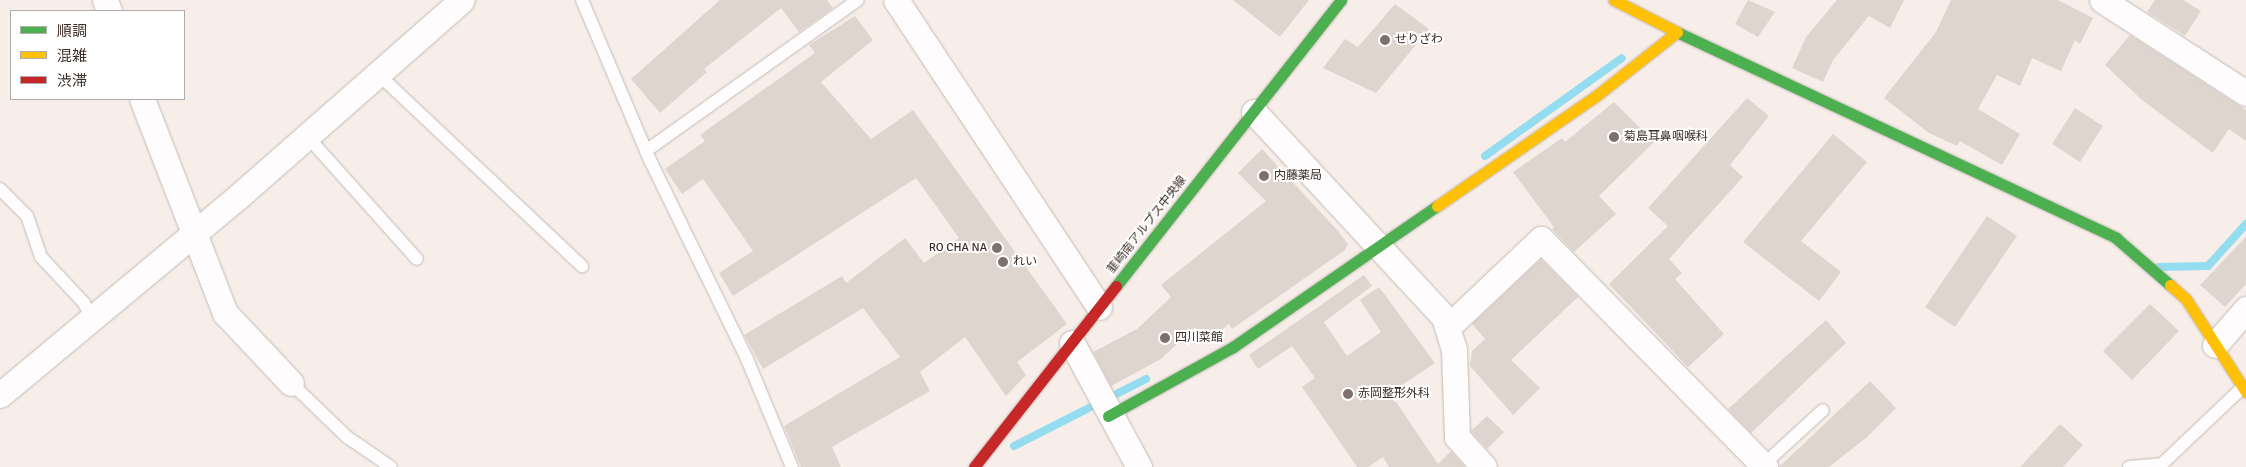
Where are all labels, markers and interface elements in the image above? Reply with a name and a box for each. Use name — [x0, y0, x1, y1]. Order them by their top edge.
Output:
legend — [10, 10, 185, 100]
text: 順調 — [57, 22, 87, 40]
place label: せりざわ — [1395, 33, 1443, 47]
marker: せりざわ — [1379, 34, 1391, 46]
text: 混雑 — [57, 47, 87, 65]
text: 渋滞 — [57, 72, 87, 90]
place label: 菊島耳鼻咽喉科 — [1624, 130, 1708, 144]
marker: 菊島耳鼻咽喉科 — [1608, 131, 1620, 143]
place label: 内藤薬局 — [1274, 169, 1322, 183]
marker: 内藤薬局 — [1258, 170, 1270, 182]
street label: 韮崎南アルプス中央線 — [1104, 173, 1190, 277]
place label: RO CHA NA — [929, 241, 987, 255]
marker: RO CHA NA — [991, 242, 1003, 254]
place label: れい — [1013, 255, 1037, 269]
marker: れい — [997, 256, 1009, 268]
place label: 四川菜館 — [1175, 331, 1223, 345]
marker: 四川菜館 — [1159, 332, 1171, 344]
place label: 赤岡整形外科 — [1358, 387, 1430, 401]
marker: 赤岡整形外科 — [1342, 388, 1354, 400]

